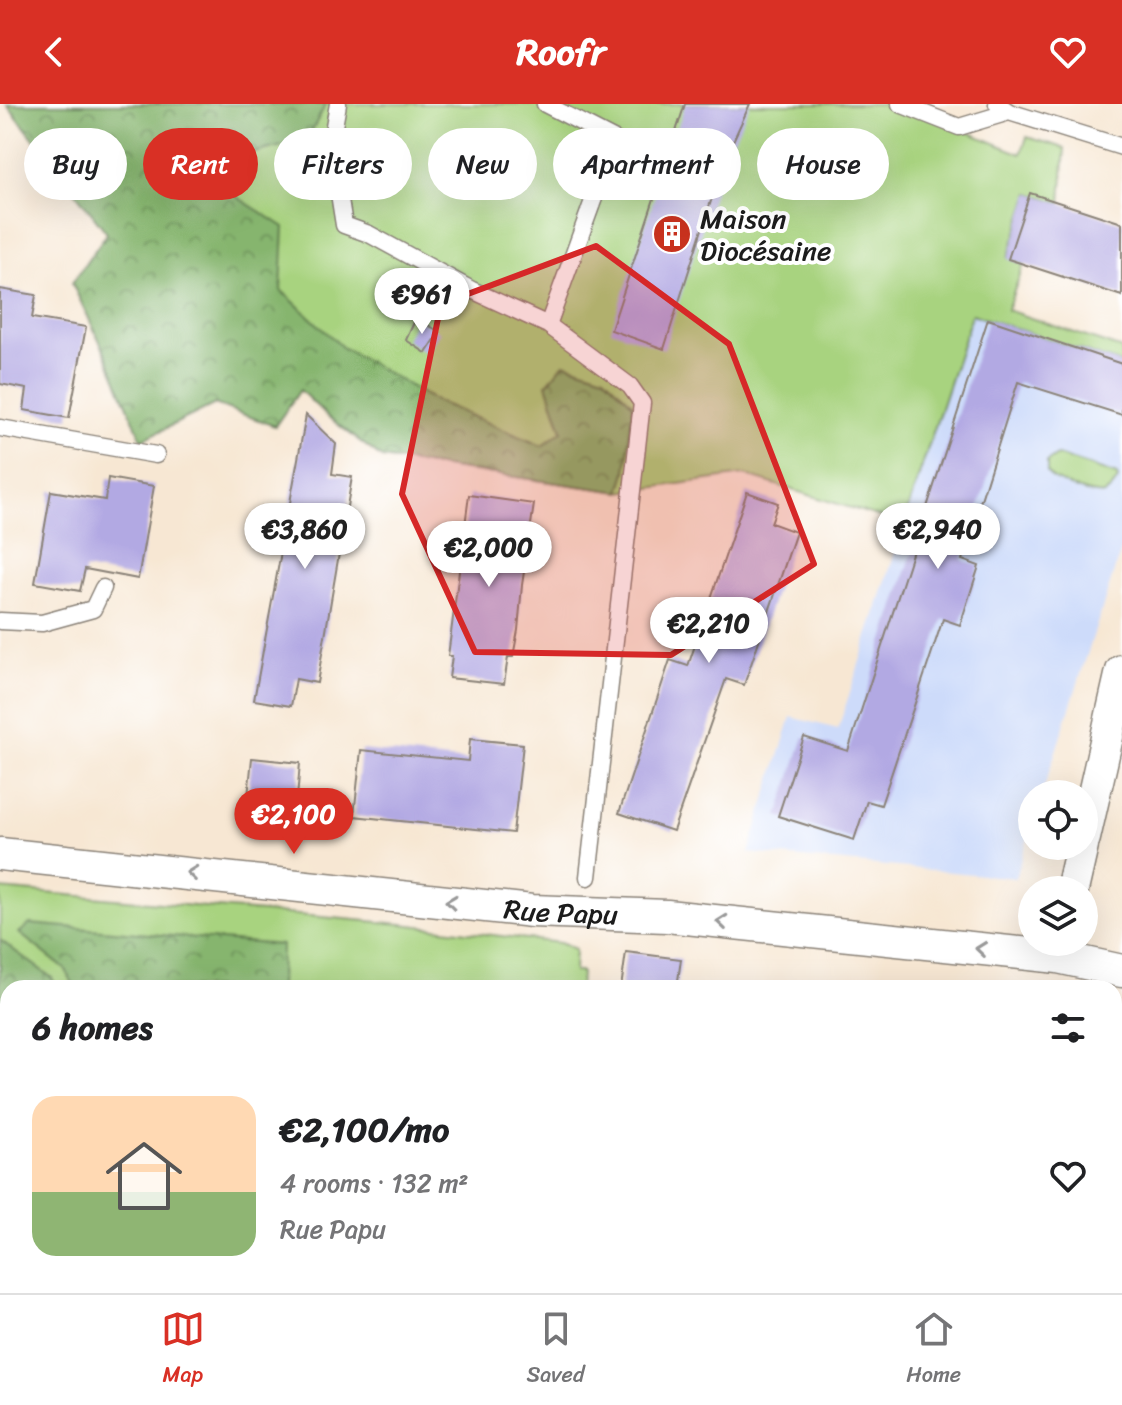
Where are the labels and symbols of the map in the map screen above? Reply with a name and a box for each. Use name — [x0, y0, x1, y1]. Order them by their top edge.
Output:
place label: Maison Diocésaine — [700, 194, 831, 275]
building icon: Maison Diocésaine — [651, 213, 693, 255]
pin: €961 — [375, 268, 469, 336]
pin: €3,860 — [240, 503, 370, 571]
pin: €2,940 — [873, 503, 1003, 571]
pin: €2,000 — [424, 521, 554, 589]
pin: €2,210 — [644, 597, 774, 665]
pin: €2,100 — [229, 788, 359, 856]
one-way arrow — [185, 865, 198, 882]
street label: Rue Papu — [501, 884, 619, 939]
one-way arrow — [444, 894, 458, 911]
one-way arrow — [715, 914, 728, 931]
one-way arrow — [974, 941, 987, 958]

